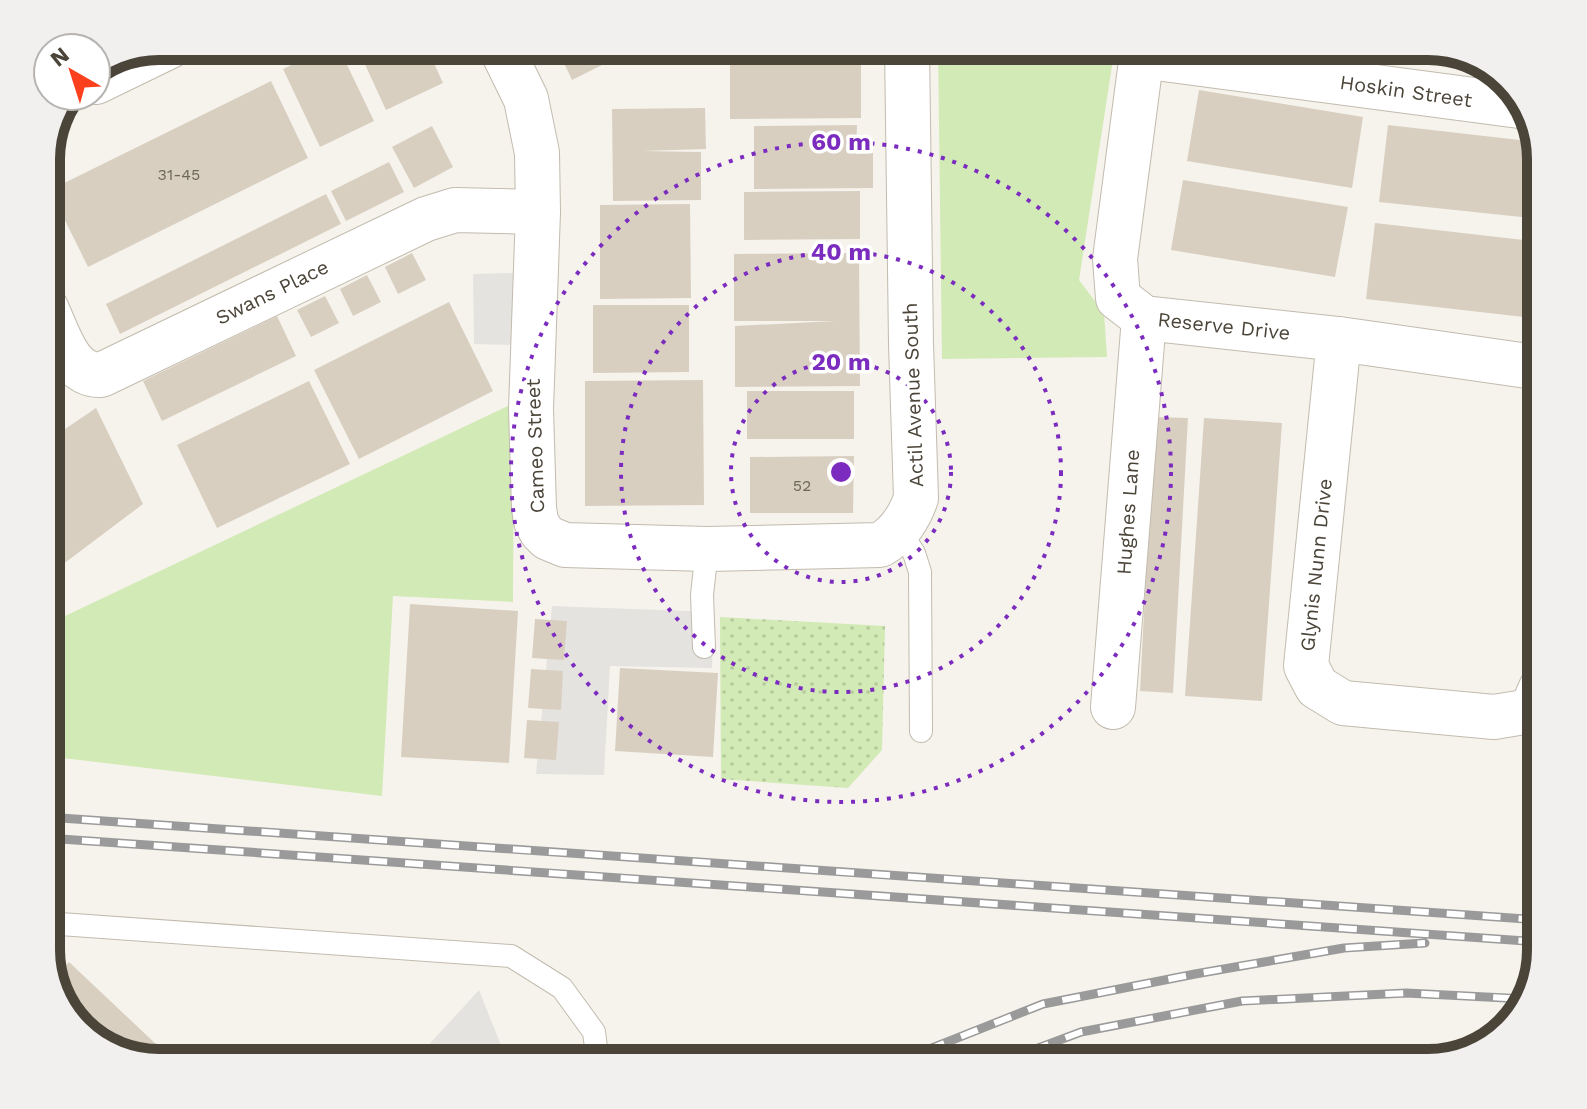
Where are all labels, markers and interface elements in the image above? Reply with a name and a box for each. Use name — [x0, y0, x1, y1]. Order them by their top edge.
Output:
north arrow — [32, 32, 112, 112]
text: N — [46, 42, 74, 72]
street label: Hoskin Street — [1338, 70, 1474, 112]
text: 60 m — [811, 128, 871, 156]
house number: 31-45 — [158, 165, 200, 184]
text: 40 m — [811, 238, 871, 266]
street label: Swans Place — [212, 254, 332, 330]
street label: Actil Avenue South — [898, 302, 928, 488]
street label: Reserve Drive — [1156, 307, 1292, 345]
text: 20 m — [811, 348, 871, 376]
street label: Cameo Street — [521, 378, 549, 514]
street label: Hughes Lane — [1112, 448, 1144, 576]
centre of rings — [827, 458, 855, 486]
house number: 52 — [793, 476, 811, 495]
street label: Glynis Nunn Drive — [1295, 477, 1337, 653]

